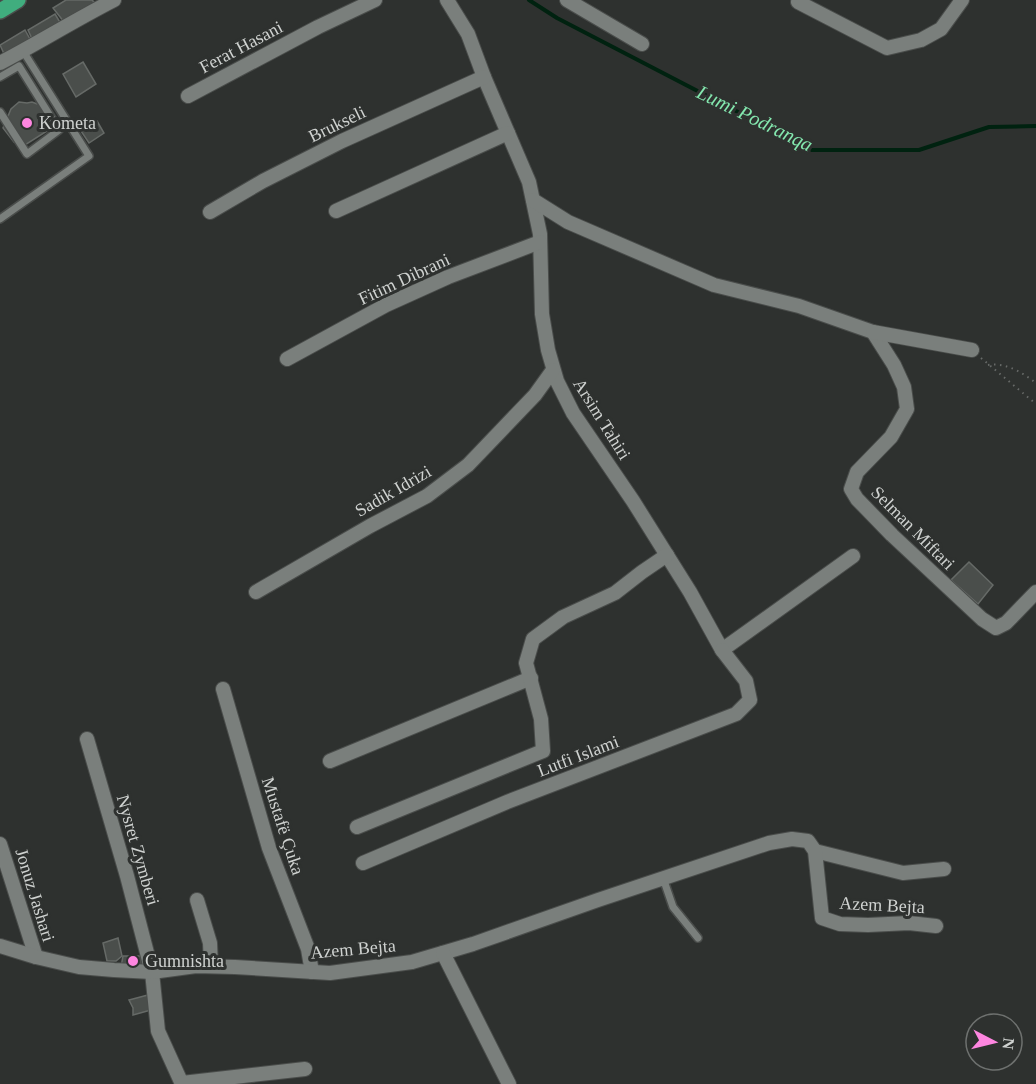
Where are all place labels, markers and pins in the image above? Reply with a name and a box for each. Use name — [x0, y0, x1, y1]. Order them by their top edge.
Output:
place label: Kometa — [39, 113, 96, 133]
marker: Kometa — [20, 116, 34, 130]
place label: Gumnishta — [145, 951, 224, 971]
marker: Gumnishta — [126, 954, 140, 968]

